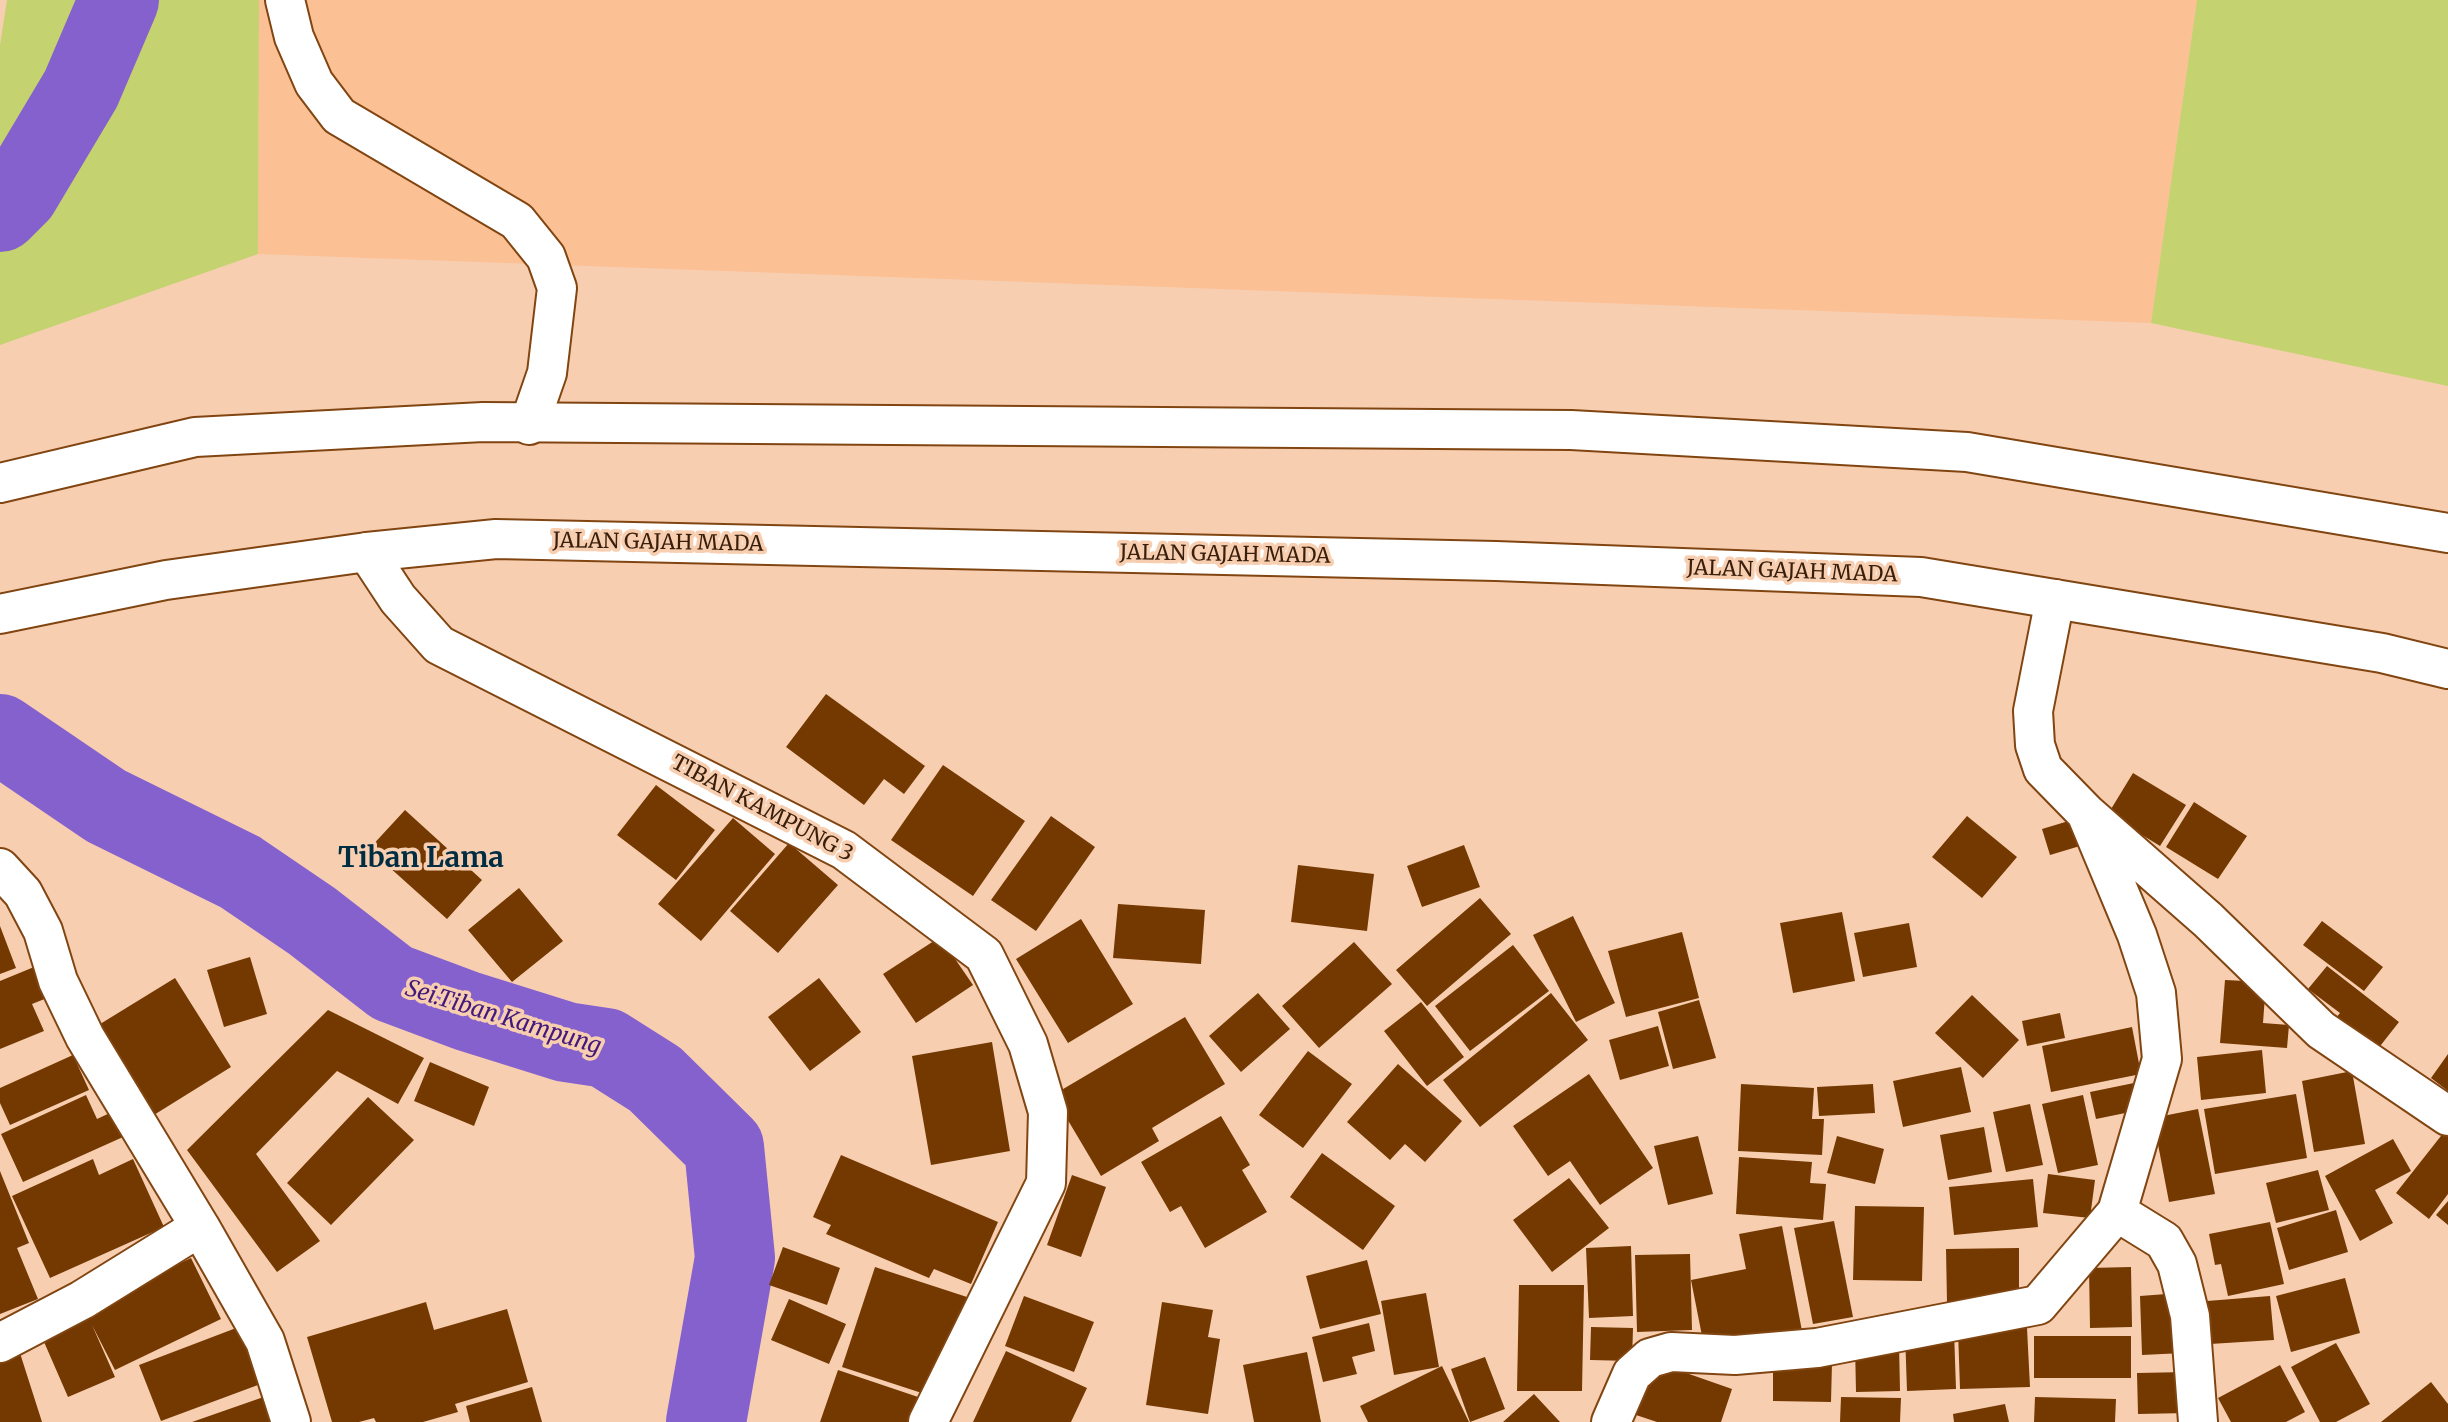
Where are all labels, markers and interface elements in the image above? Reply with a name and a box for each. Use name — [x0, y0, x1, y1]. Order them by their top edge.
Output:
street label: JALAN GAJAH MADA — [552, 529, 764, 557]
street label: JALAN GAJAH MADA — [1119, 541, 1331, 569]
street label: JALAN GAJAH MADA — [1686, 556, 1898, 588]
street label: TIBAN KAMPUNG 3 — [667, 750, 857, 868]
district label: Tiban Lama — [338, 842, 504, 876]
water label: Sei.Tiban Kampung — [402, 975, 604, 1061]

